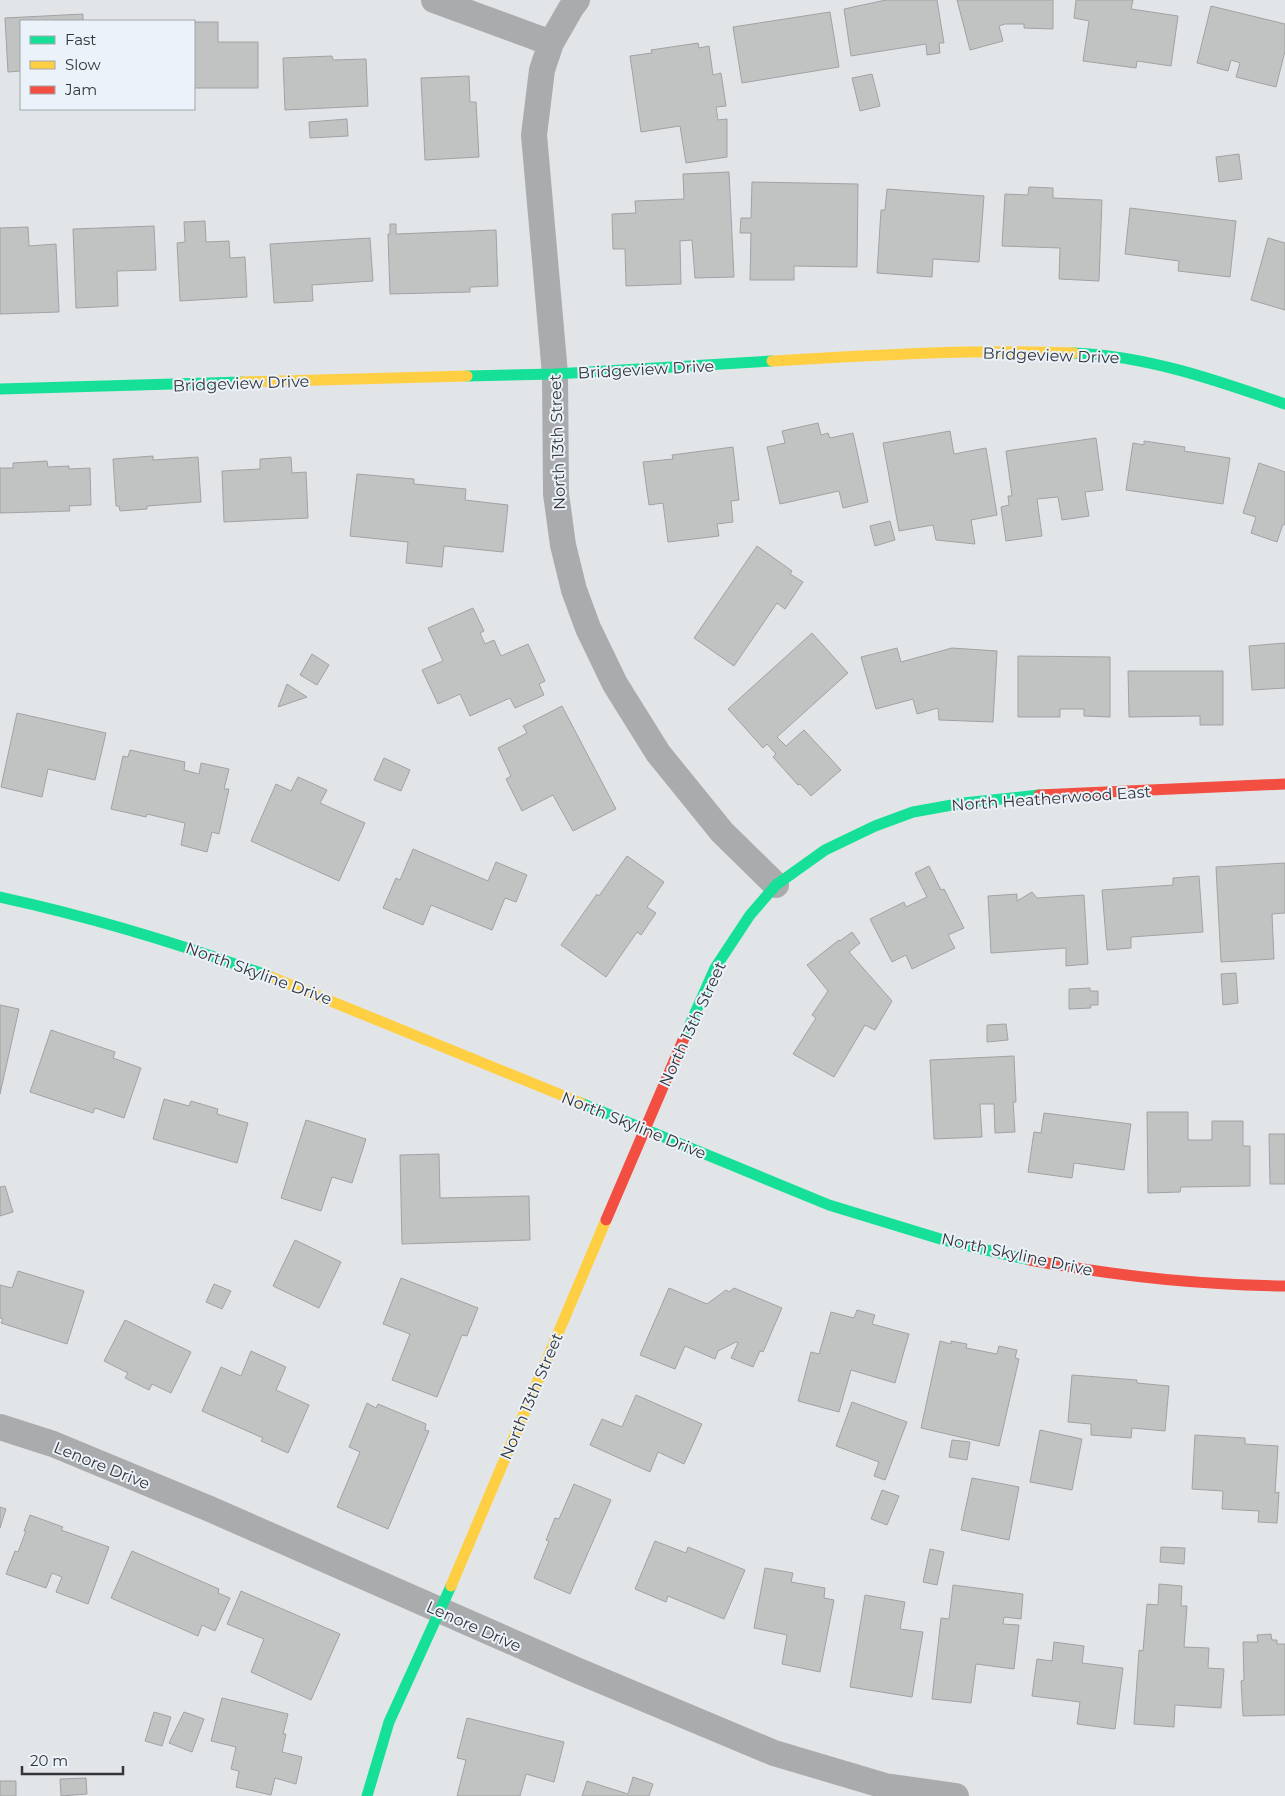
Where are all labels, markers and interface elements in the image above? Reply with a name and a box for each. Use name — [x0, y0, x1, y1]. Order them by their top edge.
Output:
legend — [20, 20, 195, 110]
text: Fast — [65, 30, 96, 49]
text: Slow — [65, 55, 101, 74]
text: Jam — [64, 80, 97, 99]
street label: Bridgeview Drive — [982, 344, 1120, 367]
street label: Bridgeview Drive — [577, 356, 715, 383]
street label: Bridgeview Drive — [172, 372, 310, 395]
street label: North 13th Street — [546, 373, 569, 510]
street label: North Heatherwood East — [951, 782, 1152, 815]
street label: North Skyline Drive — [183, 938, 334, 1009]
street label: North 13th Street — [655, 958, 730, 1090]
street label: North Skyline Drive — [559, 1088, 709, 1163]
street label: North Skyline Drive — [940, 1229, 1094, 1280]
street label: North 13th Street — [496, 1329, 567, 1462]
street label: Lenore Drive — [51, 1438, 153, 1493]
street label: Lenore Drive — [423, 1597, 524, 1656]
scale bar — [22, 1744, 124, 1776]
text: 20 m — [30, 1751, 68, 1770]

